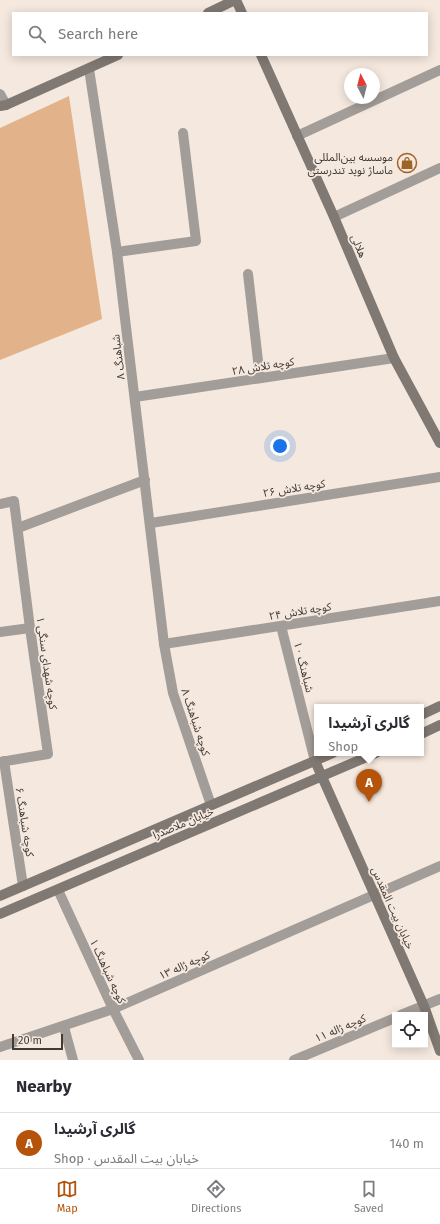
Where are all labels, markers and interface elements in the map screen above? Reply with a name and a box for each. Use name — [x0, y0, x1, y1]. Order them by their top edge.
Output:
search box — [12, 12, 428, 56]
icon: search — [26, 23, 48, 45]
text: Search here — [58, 25, 138, 43]
north arrow — [344, 68, 380, 104]
place label: موسسه بین‌المللی ماساژ نوید تندرستی — [308, 151, 393, 177]
shop icon: موسسه بین‌المللی ماساژ نوید تندرستی — [396, 152, 418, 174]
street label: هلالی — [348, 233, 369, 260]
street label: شباهنگ ۸ — [109, 333, 128, 380]
street label: کوچه تلاش ۲۸ — [231, 355, 296, 379]
your location — [270, 436, 290, 456]
street label: کوچه تلاش ۲۶ — [262, 477, 327, 501]
street label: کوچه تلاش ۲۴ — [268, 600, 333, 624]
street label: کوچه شهدای سنگی ۱ — [33, 616, 60, 711]
street label: شباهنگ ۱۰ — [291, 640, 316, 694]
street label: کوچه شباهنگ ۸ — [178, 687, 213, 758]
popup — [314, 704, 424, 756]
text: گالری آرشیدا — [328, 714, 410, 732]
text: Shop — [328, 739, 358, 754]
pin: A — [356, 769, 382, 802]
street label: کوچه شباهنگ ۶ — [12, 786, 36, 858]
street label: خیابان ملاصدرا — [151, 805, 216, 842]
street label: خیابان بیت المقدس — [368, 865, 417, 952]
street label: کوچه شباهنگ ۱ — [86, 937, 128, 1007]
street label: کوچه ژاله ۱۳ — [157, 948, 213, 983]
street label: کوچه ژاله ۱۱ — [313, 1012, 369, 1046]
map controls — [392, 1012, 428, 1048]
button: locate — [392, 1012, 428, 1048]
scale bar — [12, 1032, 63, 1051]
text: 20 m — [18, 1034, 42, 1047]
text: Nearby — [16, 1076, 71, 1097]
text: گالری آرشیدا — [54, 1120, 135, 1138]
text: A — [25, 1136, 33, 1151]
text: 140 m — [390, 1136, 424, 1151]
text: Shop · خیابان بیت المقدس — [54, 1151, 199, 1166]
tab: Map — [56, 1178, 78, 1215]
tab: Directions — [191, 1178, 241, 1215]
tab: Saved — [354, 1178, 384, 1215]

